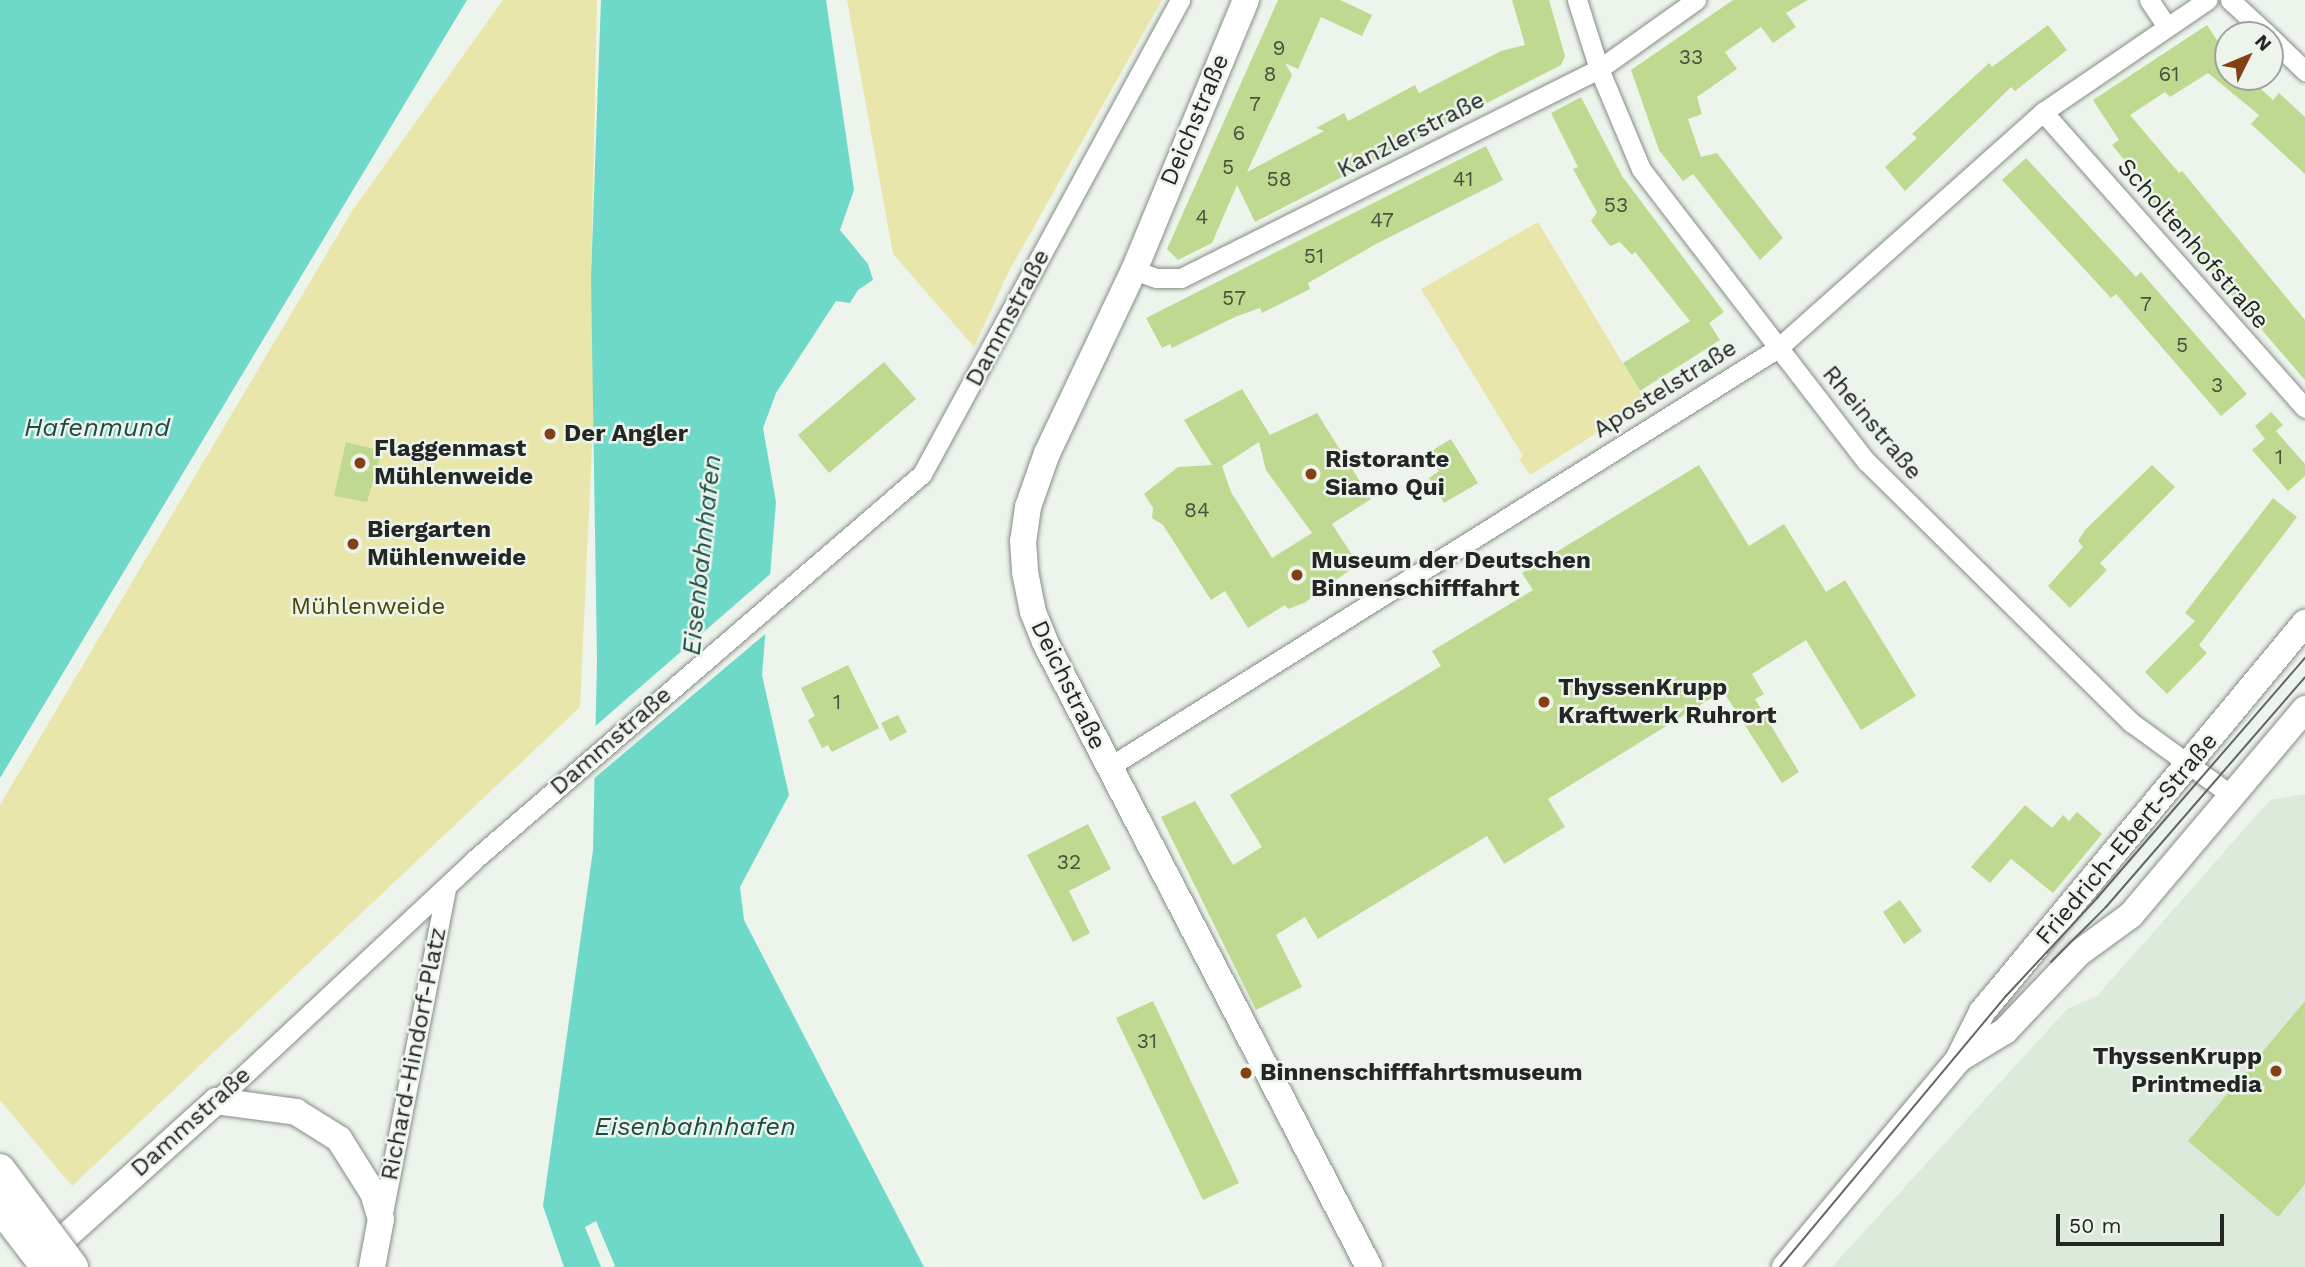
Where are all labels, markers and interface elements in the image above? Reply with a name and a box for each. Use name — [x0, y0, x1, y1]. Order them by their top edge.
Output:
north arrow — [2214, 21, 2284, 91]
text: N — [2250, 30, 2276, 56]
house number: 9 — [1273, 35, 1285, 61]
house number: 33 — [1679, 44, 1703, 70]
street label: Deichstraße — [1154, 50, 1236, 190]
house number: 8 — [1264, 61, 1276, 87]
house number: 61 — [2159, 61, 2179, 87]
street label: Kanzlerstraße — [1332, 85, 1490, 185]
house number: 7 — [1249, 91, 1261, 117]
house number: 6 — [1233, 120, 1245, 146]
street label: Scholtenhofstraße — [2111, 153, 2275, 335]
house number: 5 — [1222, 154, 1234, 180]
house number: 58 — [1266, 166, 1292, 192]
house number: 41 — [1453, 166, 1473, 192]
house number: 53 — [1604, 192, 1628, 218]
house number: 4 — [1196, 204, 1208, 230]
house number: 47 — [1370, 207, 1394, 233]
house number: 51 — [1304, 243, 1324, 269]
street label: Dammstraße — [960, 245, 1056, 391]
house number: 57 — [1222, 285, 1246, 311]
house number: 7 — [2140, 291, 2152, 317]
house number: 5 — [2176, 332, 2188, 358]
street label: Apostelstraße — [1588, 333, 1742, 445]
street label: Rheinstraße — [1816, 360, 1928, 486]
house number: 3 — [2211, 372, 2223, 398]
water label: Hafenmund — [24, 412, 170, 444]
place label: Der Angler — [564, 420, 689, 448]
marker: Der Angler — [542, 426, 558, 442]
place label: Flaggenmast Mühlenweide — [374, 435, 533, 491]
house number: 1 — [2275, 444, 2283, 470]
place label: Ristorante Siamo Qui — [1325, 446, 1449, 502]
water label: Eisenbahnhafen — [676, 453, 728, 657]
marker: Flaggenmast Mühlenweide — [352, 455, 368, 471]
marker: Ristorante Siamo Qui — [1303, 466, 1319, 482]
house number: 84 — [1184, 497, 1210, 523]
place label: Biergarten Mühlenweide — [367, 516, 526, 572]
marker: Biergarten Mühlenweide — [345, 536, 361, 552]
place label: Museum der Deutschen Binnenschifffahrt — [1311, 547, 1591, 603]
marker: Museum der Deutschen Binnenschifffahrt — [1289, 567, 1305, 583]
park label: Mühlenweide — [291, 593, 445, 621]
street label: Deichstraße — [1024, 616, 1112, 754]
place label: ThyssenKrupp Kraftwerk Ruhrort — [1558, 674, 1777, 730]
street label: Dammstraße — [545, 681, 677, 801]
house number: 1 — [833, 689, 841, 715]
marker: ThyssenKrupp Kraftwerk Ruhrort — [1536, 694, 1552, 710]
street label: Friedrich-Ebert-Straße — [2030, 727, 2224, 951]
house number: 32 — [1057, 849, 1081, 875]
street label: Richard-Hindorf-Platz — [375, 925, 453, 1183]
house number: 31 — [1137, 1028, 1157, 1054]
place label: ThyssenKrupp Printmedia — [2093, 1043, 2262, 1099]
place label: Binnenschifffahrtsmuseum — [1260, 1059, 1583, 1087]
street label: Dammstraße — [125, 1061, 257, 1183]
marker: ThyssenKrupp Printmedia — [2268, 1063, 2284, 1079]
marker: Binnenschifffahrtsmuseum — [1238, 1065, 1254, 1081]
water label: Eisenbahnhafen — [594, 1111, 796, 1143]
scale bar — [2060, 1200, 2228, 1244]
text: 50 m — [2069, 1213, 2121, 1238]

